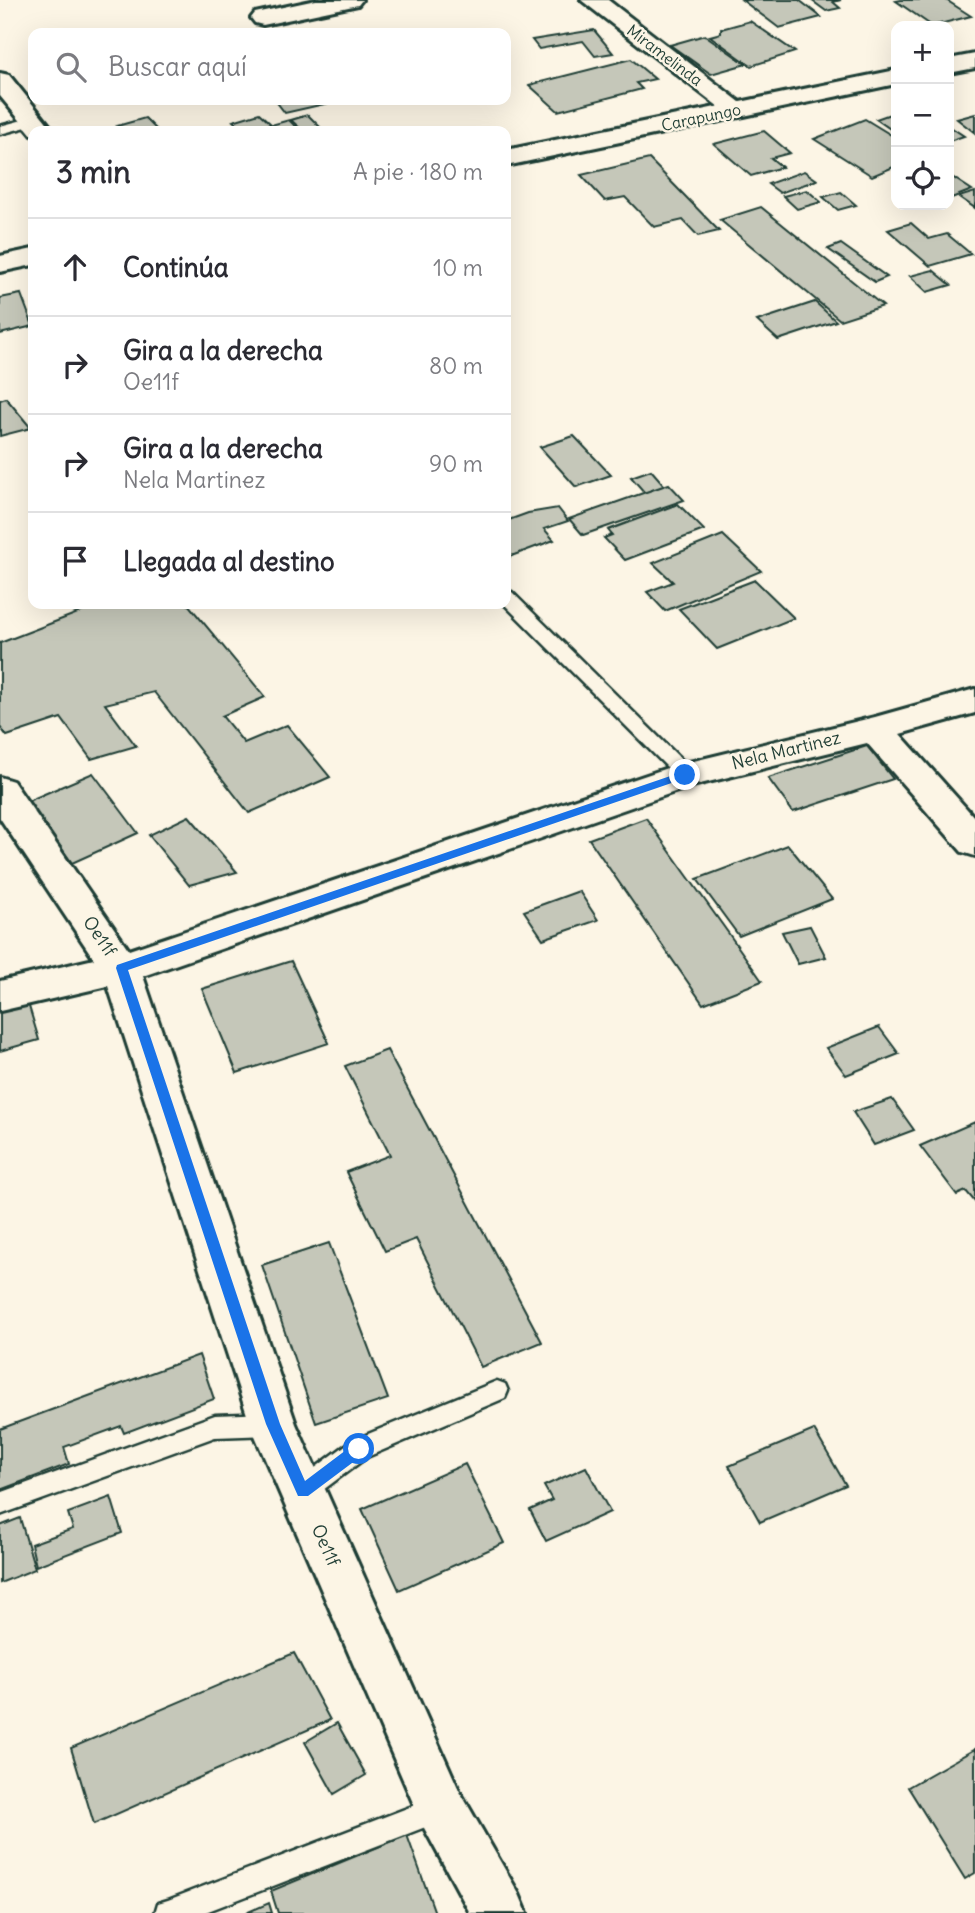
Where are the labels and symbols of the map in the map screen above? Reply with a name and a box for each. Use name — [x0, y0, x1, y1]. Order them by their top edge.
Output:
street label: Miramelinda — [623, 20, 707, 90]
street label: Carapungo — [659, 99, 743, 135]
street label: Nela Martinez — [729, 725, 843, 775]
route end — [669, 759, 700, 790]
street label: Oe11f — [78, 911, 122, 962]
route start — [343, 1433, 374, 1464]
street label: Oe11f — [307, 1520, 346, 1571]

